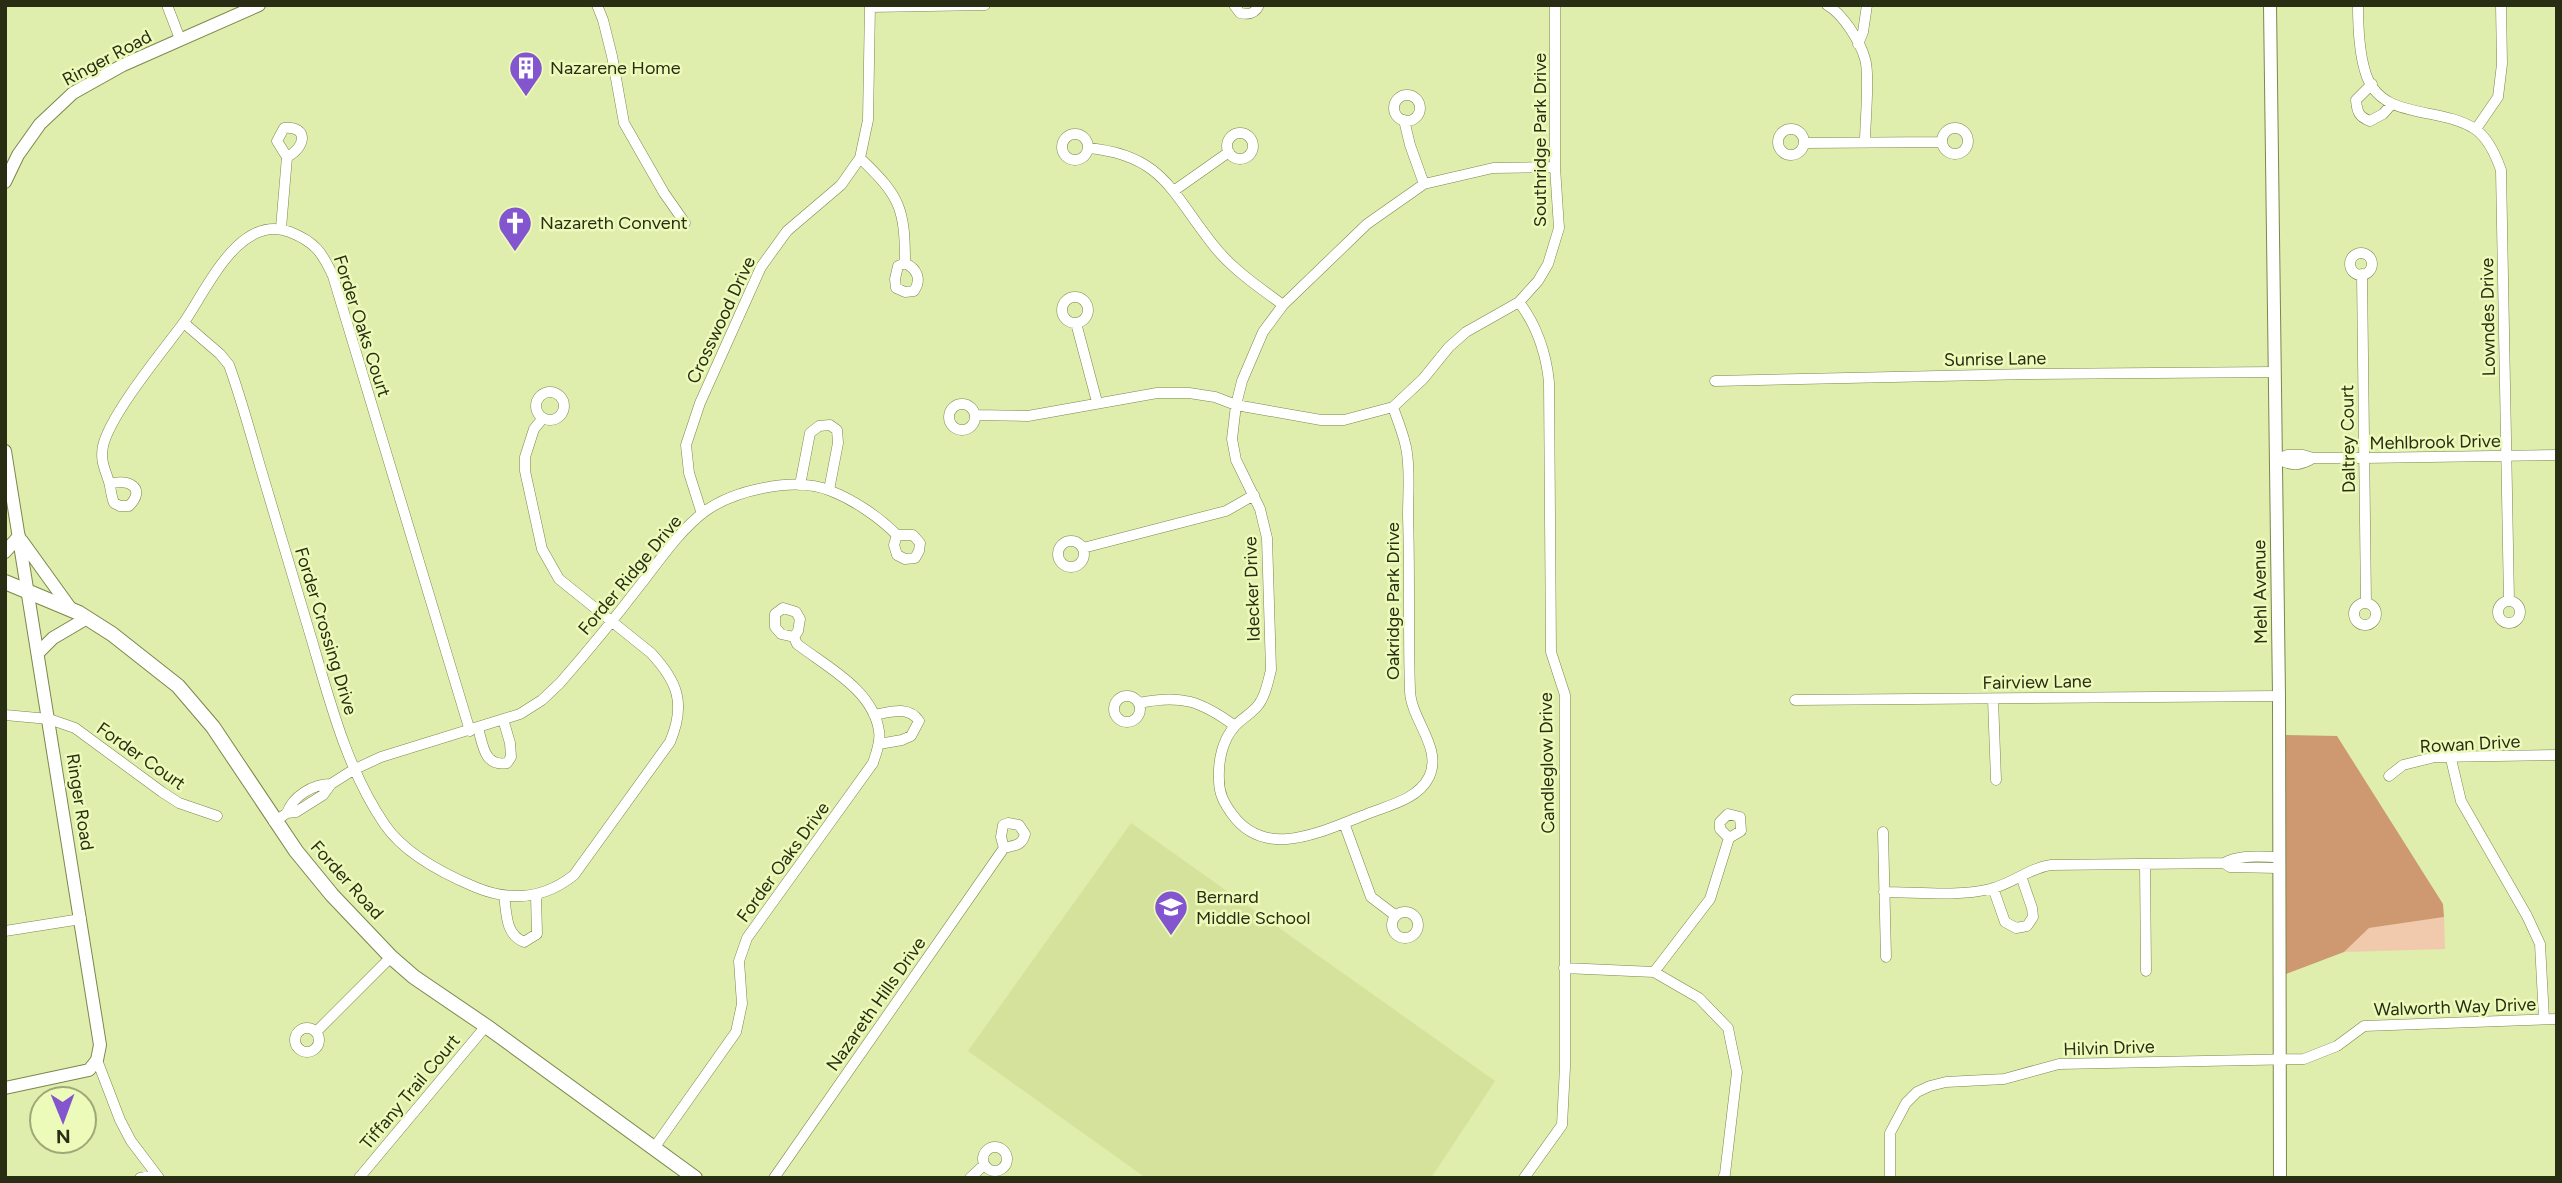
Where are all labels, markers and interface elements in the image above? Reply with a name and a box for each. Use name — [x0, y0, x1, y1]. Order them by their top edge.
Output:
street label: Ringer Road — [59, 25, 155, 91]
building icon: Nazarene Home — [507, 49, 545, 98]
street label: Southridge Park Drive — [1529, 53, 1551, 227]
place label: Nazarene Home — [550, 57, 681, 79]
church icon: Nazareth Convent — [496, 204, 534, 253]
place label: Nazareth Convent — [540, 212, 688, 234]
street label: Forder Oaks Court — [329, 252, 395, 400]
street label: Crosswood Drive — [682, 253, 760, 387]
street label: Lowndes Drive — [2476, 257, 2500, 376]
street label: Sunrise Lane — [1944, 347, 2047, 371]
street label: Daltrey Court — [2336, 384, 2360, 493]
street label: Mehlbrook Drive — [2369, 430, 2501, 454]
street label: Forder Ridge Drive — [574, 511, 687, 639]
street label: Oakridge Park Drive — [1382, 522, 1404, 680]
street label: Idecker Drive — [1239, 536, 1265, 642]
street label: Mehl Avenue — [2248, 539, 2272, 644]
street label: Forder Crossing Drive — [290, 544, 362, 718]
street label: Fairview Lane — [1982, 670, 2092, 694]
street label: Candleglow Drive — [1535, 692, 1559, 834]
street label: Forder Court — [92, 717, 190, 795]
street label: Rowan Drive — [2419, 730, 2521, 758]
street label: Ringer Road — [61, 752, 99, 852]
street label: Forder Oaks Drive — [732, 797, 834, 926]
street label: Forder Road — [306, 836, 388, 924]
place label: Bernard Middle School — [1196, 886, 1310, 929]
school or university icon: Bernard Middle School — [1152, 888, 1190, 937]
street label: Nazareth Hills Drive — [822, 933, 931, 1075]
street label: Walworth Way Drive — [2373, 993, 2537, 1021]
street label: Tiffany Trail Court — [355, 1030, 465, 1154]
street label: Hilvin Drive — [2063, 1035, 2155, 1061]
north arrow — [28, 1085, 98, 1155]
text: N — [56, 1125, 71, 1148]

